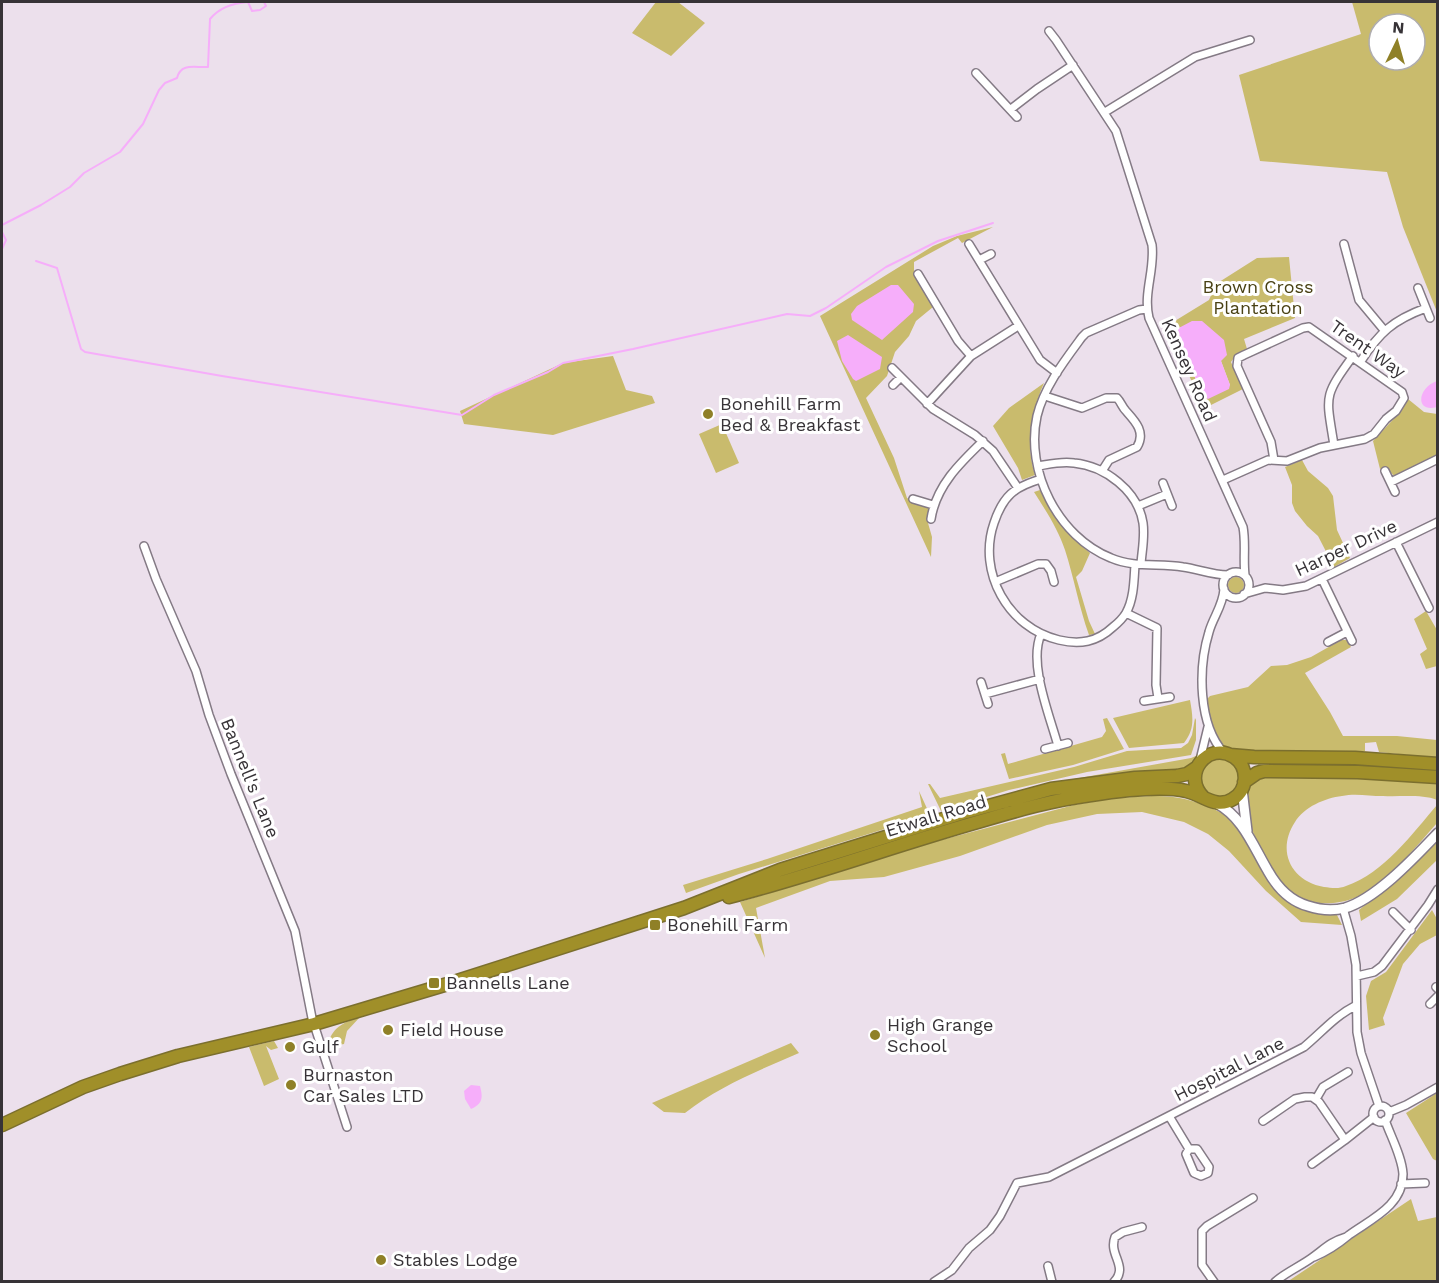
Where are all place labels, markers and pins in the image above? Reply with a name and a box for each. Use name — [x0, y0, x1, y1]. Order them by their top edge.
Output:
place label: Bonehill Farm Bed & Breakfast — [720, 393, 861, 435]
marker: Bonehill Farm Bed & Breakfast — [701, 407, 715, 421]
place label: Bonehill Farm — [667, 914, 788, 935]
marker: Bonehill Farm — [648, 918, 662, 932]
place label: Bannells Lane — [446, 972, 570, 993]
marker: Bannells Lane — [427, 976, 441, 990]
place label: High Grange School — [887, 1014, 993, 1056]
place label: Field House — [400, 1019, 504, 1040]
marker: Field House — [381, 1023, 395, 1037]
marker: High Grange School — [868, 1028, 882, 1042]
place label: Gulf — [302, 1036, 339, 1057]
marker: Gulf — [283, 1040, 297, 1054]
place label: Burnaston Car Sales LTD — [303, 1064, 424, 1106]
marker: Burnaston Car Sales LTD — [284, 1078, 298, 1092]
place label: Stables Lodge — [393, 1249, 518, 1270]
marker: Stables Lodge — [374, 1253, 388, 1267]

